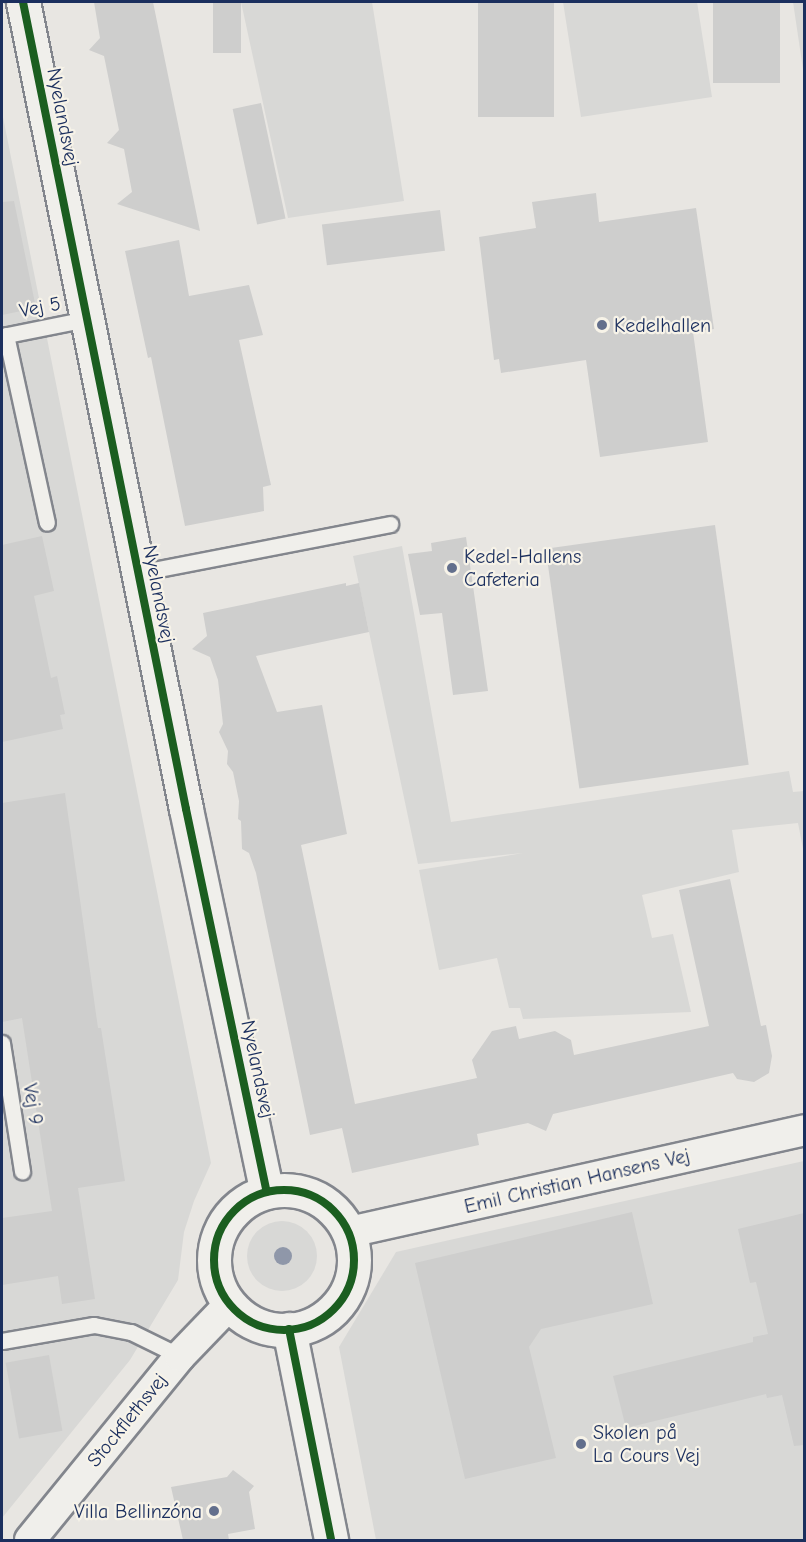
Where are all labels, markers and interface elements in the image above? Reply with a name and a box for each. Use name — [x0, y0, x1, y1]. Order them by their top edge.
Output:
street label: Nyelandsvej — [42, 66, 84, 168]
street label: Vej 5 — [17, 291, 63, 323]
place label: Kedelhallen — [614, 313, 711, 337]
marker: Kedelhallen — [595, 318, 609, 332]
street label: Nyelandsvej — [138, 543, 180, 645]
place label: Kedel-Hallens Cafeteria — [464, 544, 581, 591]
marker: Kedel-Hallens Cafeteria — [445, 561, 459, 575]
street label: Nyelandsvej — [236, 1018, 280, 1120]
street label: Vej 9 — [18, 1082, 48, 1126]
street label: Emil Christian Hansens Vej — [462, 1143, 692, 1219]
street label: Stockflethsvej — [82, 1368, 172, 1472]
place label: Skolen på La Cours Vej — [593, 1420, 700, 1467]
marker: Skolen på La Cours Vej — [574, 1437, 588, 1451]
place label: Villa Bellinzóna — [74, 1499, 202, 1523]
marker: Villa Bellinzóna — [207, 1504, 221, 1518]

